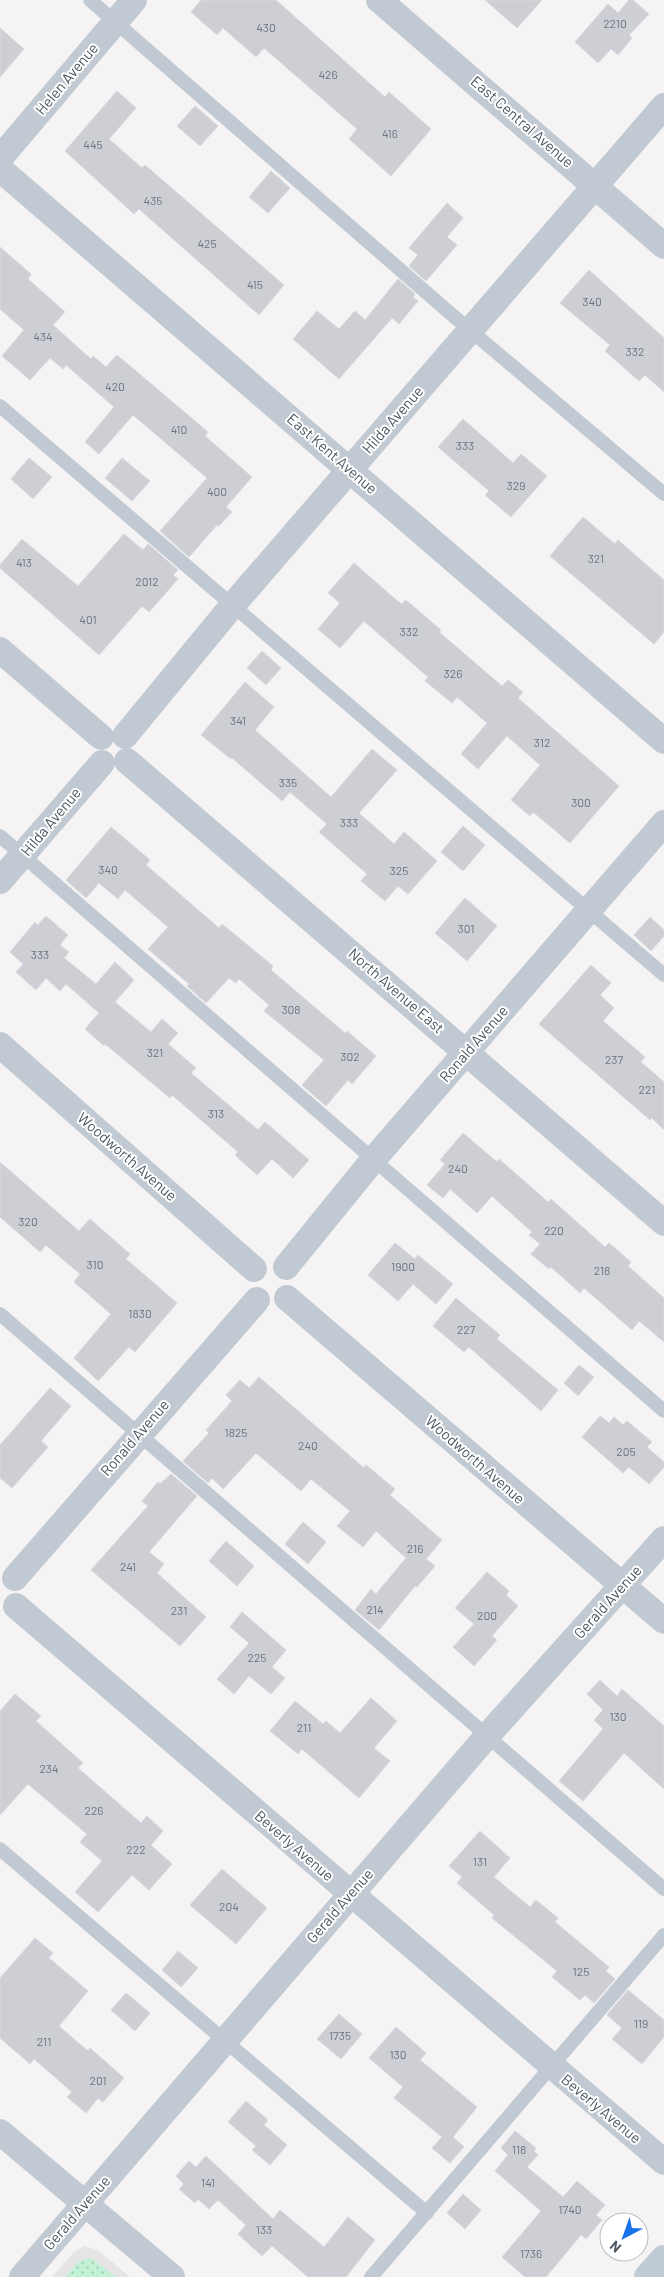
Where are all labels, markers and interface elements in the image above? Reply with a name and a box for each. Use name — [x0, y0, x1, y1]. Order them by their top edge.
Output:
house number: 2210 — [603, 16, 627, 30]
house number: 430 — [256, 20, 276, 34]
street label: Helen Avenue — [31, 39, 101, 118]
house number: 426 — [318, 67, 338, 81]
street label: East Central Avenue — [468, 72, 578, 171]
house number: 416 — [382, 126, 398, 140]
house number: 445 — [83, 137, 103, 151]
house number: 435 — [144, 193, 162, 207]
house number: 425 — [197, 236, 217, 250]
house number: 415 — [247, 277, 263, 291]
house number: 340 — [582, 294, 602, 308]
house number: 434 — [33, 329, 53, 343]
house number: 332 — [626, 344, 644, 358]
house number: 420 — [105, 379, 125, 393]
street label: Hilda Avenue — [358, 382, 426, 457]
street label: East Kent Avenue — [284, 409, 381, 497]
house number: 410 — [171, 422, 187, 436]
house number: 333 — [456, 438, 474, 452]
house number: 329 — [507, 478, 525, 492]
house number: 400 — [207, 484, 227, 498]
house number: 321 — [588, 551, 604, 565]
house number: 413 — [16, 555, 32, 569]
house number: 2012 — [135, 574, 159, 588]
house number: 401 — [79, 612, 97, 626]
house number: 332 — [400, 624, 418, 638]
house number: 326 — [444, 666, 462, 680]
house number: 341 — [230, 713, 246, 727]
house number: 312 — [534, 735, 550, 749]
house number: 335 — [279, 775, 297, 789]
street label: Hilda Avenue — [16, 784, 84, 859]
house number: 300 — [571, 795, 591, 809]
house number: 333 — [340, 815, 358, 829]
house number: 340 — [98, 862, 118, 876]
house number: 325 — [390, 863, 408, 877]
house number: 301 — [458, 921, 474, 935]
street label: North Avenue East — [345, 944, 448, 1037]
house number: 333 — [31, 947, 49, 961]
street label: Ronald Avenue — [435, 1001, 511, 1085]
house number: 308 — [281, 1002, 301, 1016]
house number: 321 — [147, 1045, 163, 1059]
house number: 302 — [340, 1049, 360, 1063]
house number: 237 — [605, 1052, 623, 1066]
house number: 221 — [639, 1082, 655, 1096]
house number: 313 — [208, 1106, 224, 1120]
street label: Woodworth Avenue — [74, 1108, 181, 1204]
house number: 240 — [448, 1161, 468, 1175]
house number: 320 — [18, 1214, 38, 1228]
house number: 220 — [544, 1223, 564, 1237]
house number: 310 — [86, 1257, 104, 1271]
house number: 1900 — [391, 1259, 415, 1273]
house number: 218 — [594, 1263, 610, 1277]
house number: 1830 — [128, 1306, 152, 1320]
house number: 227 — [457, 1322, 476, 1336]
street label: Ronald Avenue — [96, 1395, 172, 1479]
street label: Woodworth Avenue — [422, 1411, 529, 1507]
house number: 1825 — [224, 1425, 248, 1439]
house number: 240 — [298, 1438, 318, 1452]
house number: 205 — [616, 1444, 636, 1458]
house number: 216 — [407, 1541, 423, 1555]
house number: 241 — [120, 1559, 136, 1573]
street label: Gerald Avenue — [570, 1561, 645, 1642]
house number: 214 — [366, 1602, 384, 1616]
house number: 231 — [171, 1603, 187, 1617]
house number: 200 — [477, 1608, 497, 1622]
house number: 225 — [247, 1650, 267, 1664]
house number: 130 — [609, 1709, 627, 1723]
house number: 211 — [297, 1720, 311, 1734]
house number: 234 — [39, 1761, 59, 1775]
house number: 226 — [84, 1803, 104, 1817]
street label: Beverly Avenue — [252, 1806, 338, 1884]
house number: 222 — [126, 1842, 146, 1856]
house number: 131 — [473, 1854, 487, 1868]
street label: Gerald Avenue — [302, 1864, 376, 1946]
house number: 204 — [219, 1899, 239, 1913]
house number: 125 — [573, 1964, 589, 1978]
house number: 119 — [634, 2016, 648, 2030]
house number: 1735 — [329, 2028, 351, 2042]
house number: 211 — [37, 2034, 51, 2048]
house number: 130 — [389, 2047, 407, 2061]
street label: Beverly Avenue — [558, 2070, 645, 2147]
house number: 201 — [89, 2073, 107, 2087]
house number: 118 — [512, 2142, 526, 2156]
street label: Gerald Avenue — [39, 2171, 113, 2253]
house number: 141 — [201, 2175, 215, 2189]
house number: 1740 — [558, 2202, 582, 2216]
north arrow — [599, 2212, 649, 2262]
house number: 133 — [256, 2222, 272, 2236]
text: N — [606, 2238, 624, 2257]
house number: 1736 — [520, 2246, 542, 2260]

